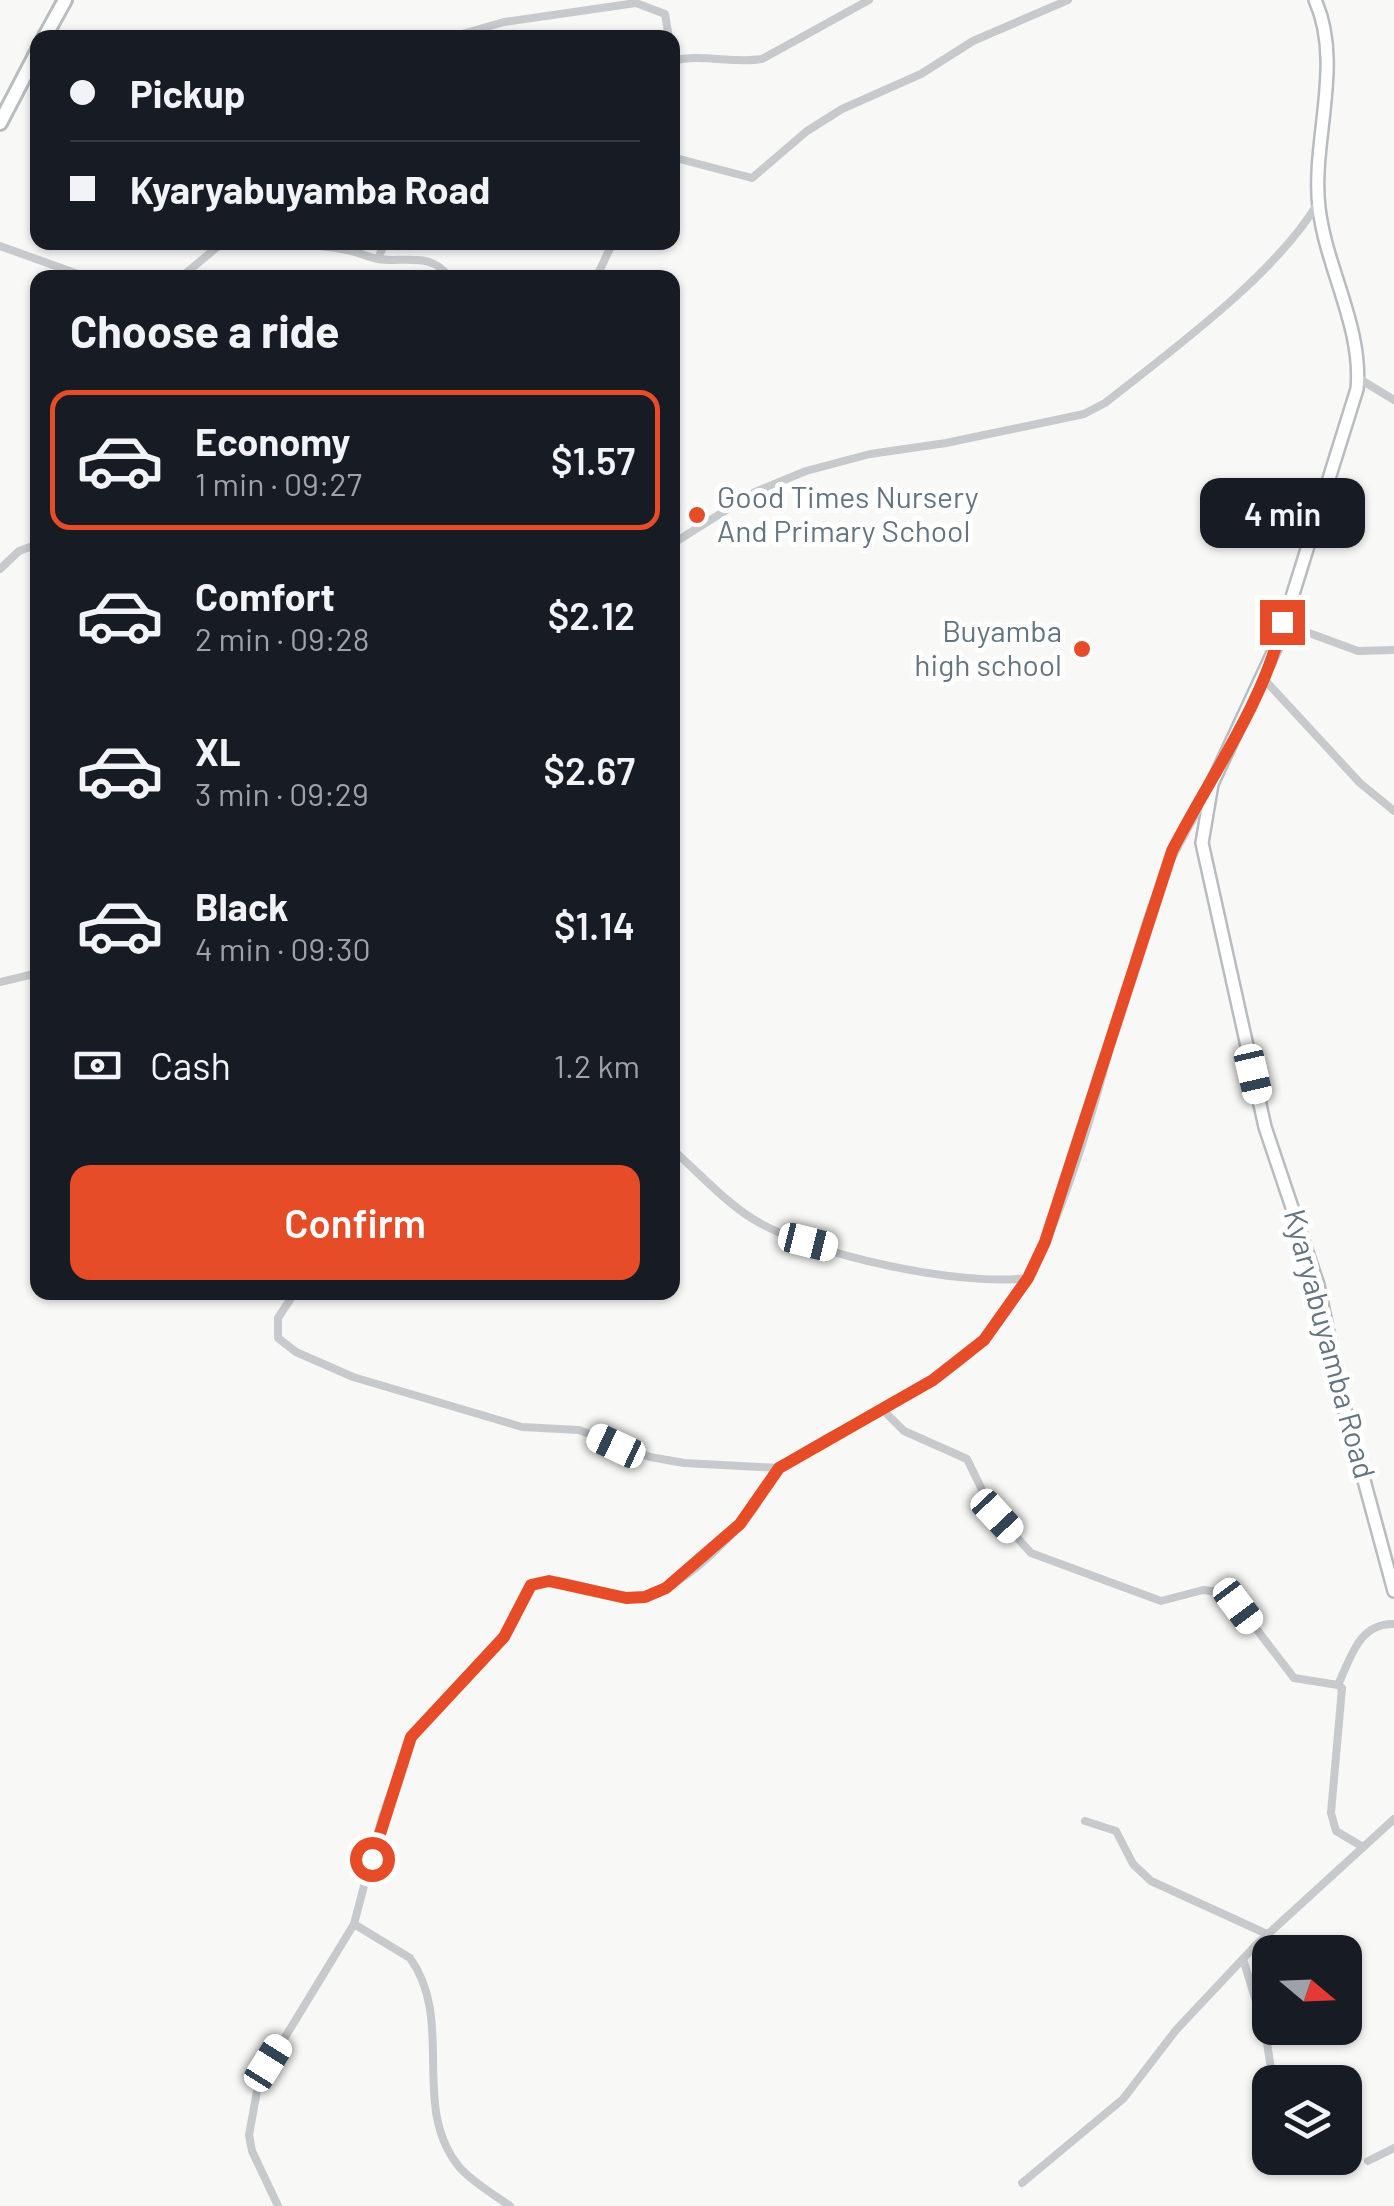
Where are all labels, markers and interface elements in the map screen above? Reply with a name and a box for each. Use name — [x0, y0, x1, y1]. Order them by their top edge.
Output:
text: Pickup — [130, 70, 245, 116]
text: Kyaryabuyamba Road — [130, 166, 490, 212]
text: Choose a ride — [70, 303, 340, 357]
icon: car — [75, 415, 165, 505]
text: Economy — [195, 418, 350, 464]
text: $1.57 — [551, 437, 635, 483]
text: 1 min · 09:27 — [195, 464, 362, 502]
callout: 4 min — [1200, 477, 1364, 547]
place label: Good Times Nursery And Primary School — [717, 478, 979, 548]
text: 4 min — [1244, 494, 1321, 532]
marker: Good Times Nursery And Primary School — [686, 504, 708, 526]
icon: car — [75, 570, 165, 660]
text: Comfort — [195, 573, 335, 619]
text: $2.12 — [548, 592, 635, 638]
route end — [1260, 600, 1305, 645]
place label: Buyamba high school — [914, 612, 1062, 682]
text: 2 min · 09:28 — [195, 619, 369, 657]
marker: Buyamba high school — [1071, 638, 1093, 660]
icon: car — [75, 725, 165, 815]
text: XL — [195, 728, 241, 774]
text: $2.67 — [543, 747, 635, 793]
text: 3 min · 09:29 — [195, 774, 369, 812]
icon: car — [75, 880, 165, 970]
text: Black — [195, 883, 289, 929]
text: $1.14 — [554, 902, 635, 948]
text: 4 min · 09:30 — [195, 929, 371, 967]
icon: cash — [70, 1038, 125, 1093]
car — [1232, 1041, 1274, 1107]
text: Cash — [150, 1042, 231, 1088]
text: 1.2 km — [554, 1046, 640, 1084]
button: Confirm — [70, 1165, 640, 1280]
street label: Kyaryabuyamba Road — [1278, 1205, 1384, 1482]
car — [775, 1220, 841, 1264]
car — [582, 1420, 650, 1472]
car — [966, 1484, 1028, 1548]
car — [1208, 1573, 1268, 1639]
route start — [350, 1837, 395, 1882]
north arrow — [1252, 1935, 1362, 2045]
map controls — [1252, 1935, 1362, 2175]
car — [239, 2030, 297, 2096]
button: layers — [1252, 2065, 1362, 2175]

